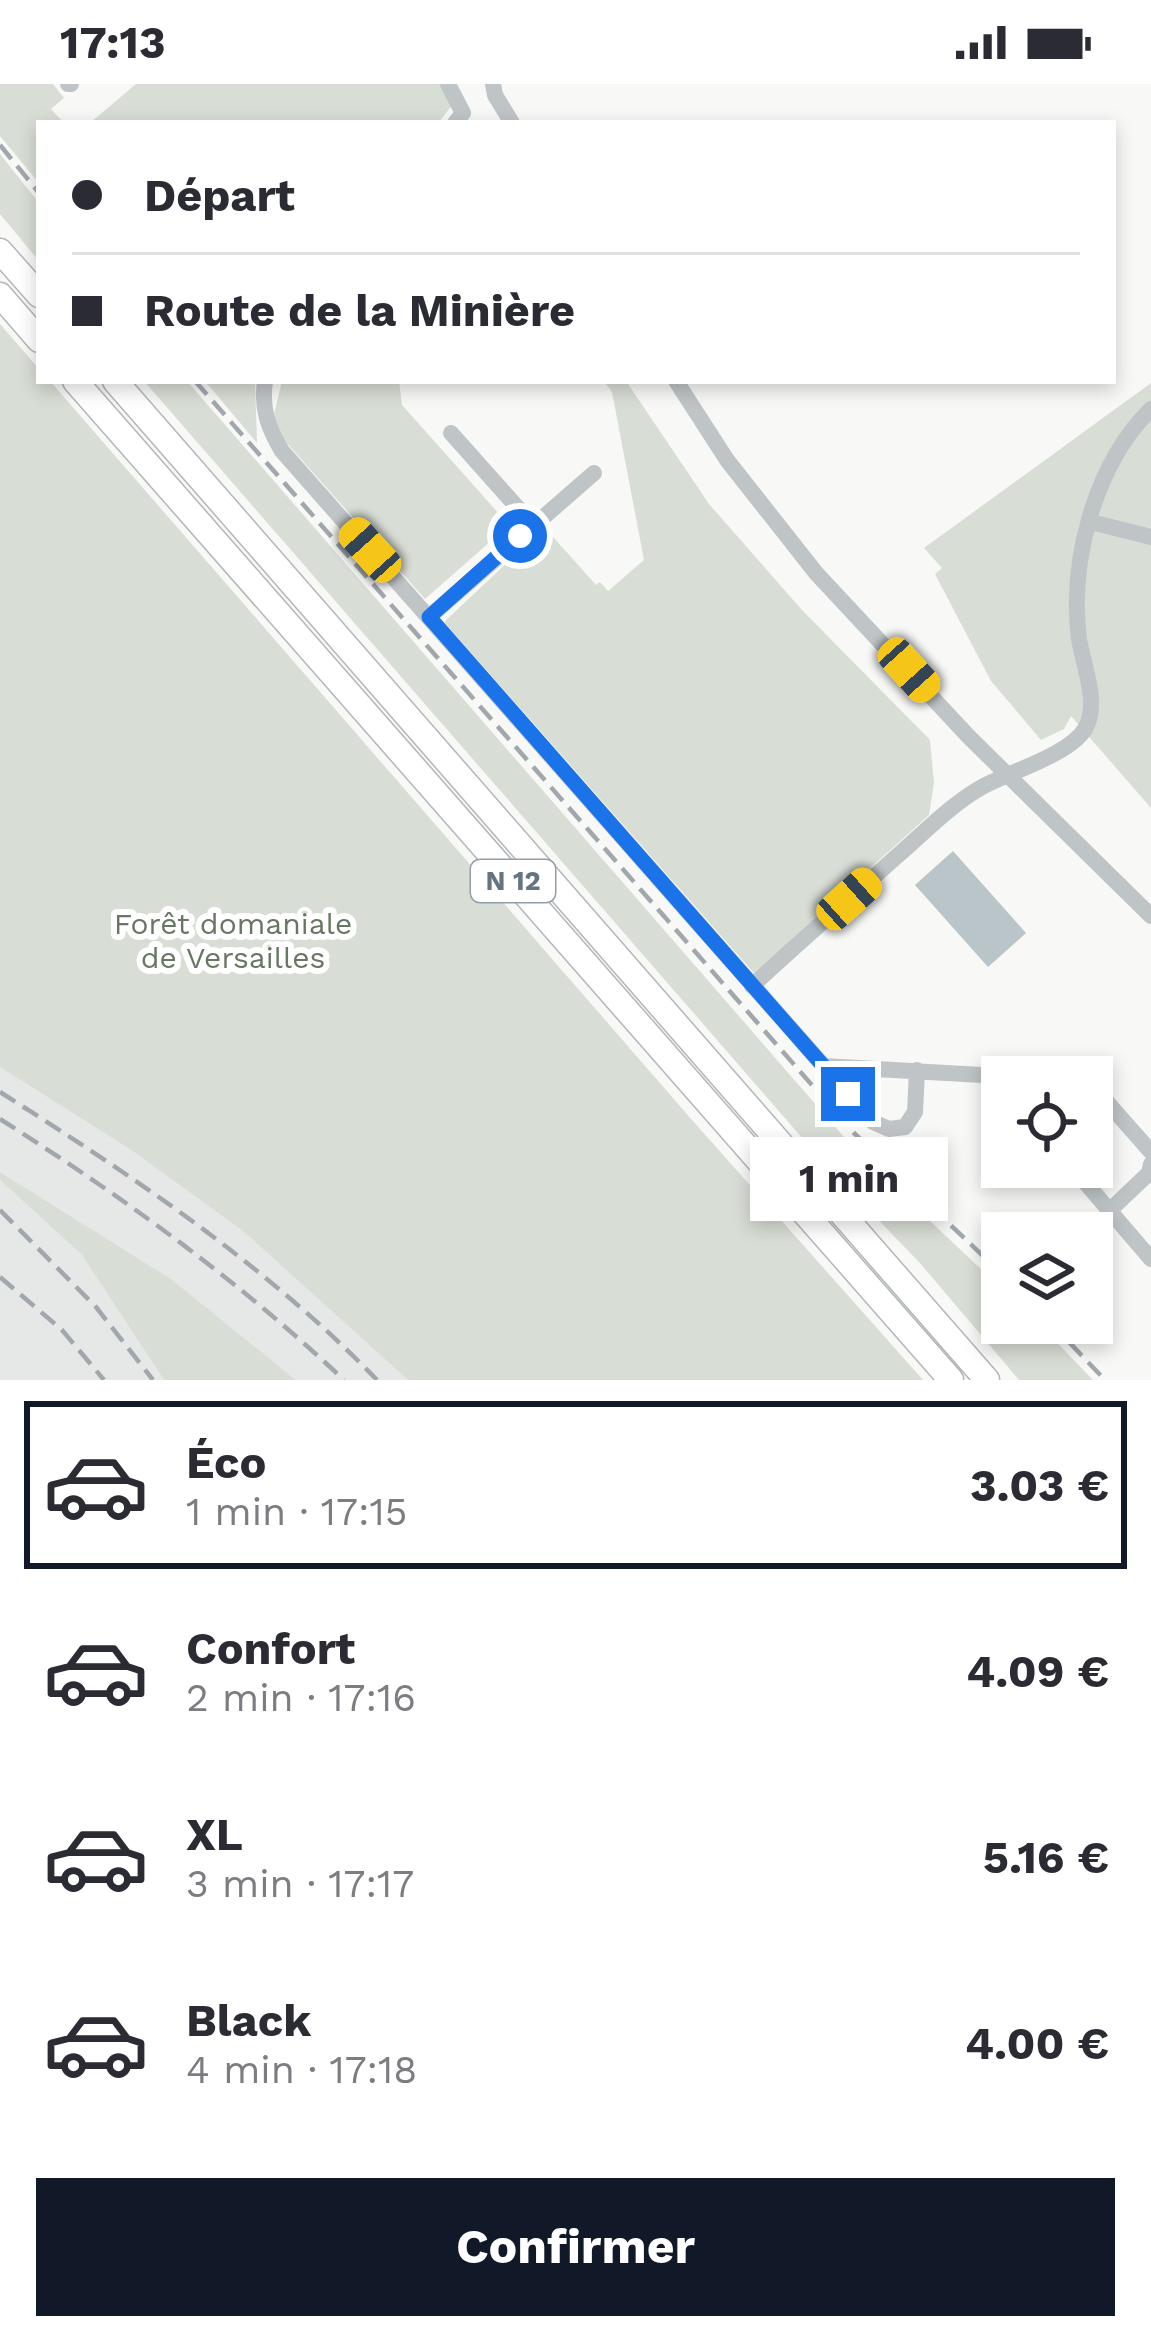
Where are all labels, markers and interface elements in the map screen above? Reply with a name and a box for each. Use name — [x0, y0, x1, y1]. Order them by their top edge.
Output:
text: 17:13 — [60, 16, 166, 69]
text: Départ — [144, 169, 295, 222]
text: Route de la Minière — [144, 284, 575, 337]
route start — [493, 509, 547, 563]
car — [333, 511, 407, 589]
car — [872, 631, 946, 709]
road number: N 12 — [471, 860, 555, 902]
car — [810, 862, 888, 936]
park label: Forêt domaniale de Versailles — [114, 906, 352, 975]
map controls — [981, 1056, 1113, 1344]
button: locate — [981, 1056, 1113, 1188]
route end — [821, 1067, 875, 1121]
callout: 1 min — [749, 1136, 947, 1220]
text: 1 min — [799, 1156, 899, 1201]
button: layers — [981, 1212, 1113, 1344]
icon: car — [42, 1431, 150, 1539]
text: Éco — [186, 1436, 267, 1489]
text: 3.03 € — [970, 1459, 1109, 1512]
text: 1 min · 17:15 — [186, 1489, 407, 1534]
icon: car — [42, 1617, 150, 1725]
text: Confort — [186, 1622, 355, 1675]
text: 4.09 € — [966, 1645, 1109, 1698]
text: 2 min · 17:16 — [186, 1675, 416, 1720]
icon: car — [42, 1803, 150, 1911]
text: XL — [186, 1808, 243, 1861]
text: 5.16 € — [983, 1831, 1109, 1884]
text: 3 min · 17:17 — [186, 1861, 414, 1906]
icon: car — [42, 1989, 150, 2097]
text: Black — [186, 1994, 311, 2047]
text: 4.00 € — [965, 2017, 1109, 2070]
text: 4 min · 17:18 — [186, 2047, 417, 2092]
button: Confirmer — [36, 2178, 1115, 2316]

